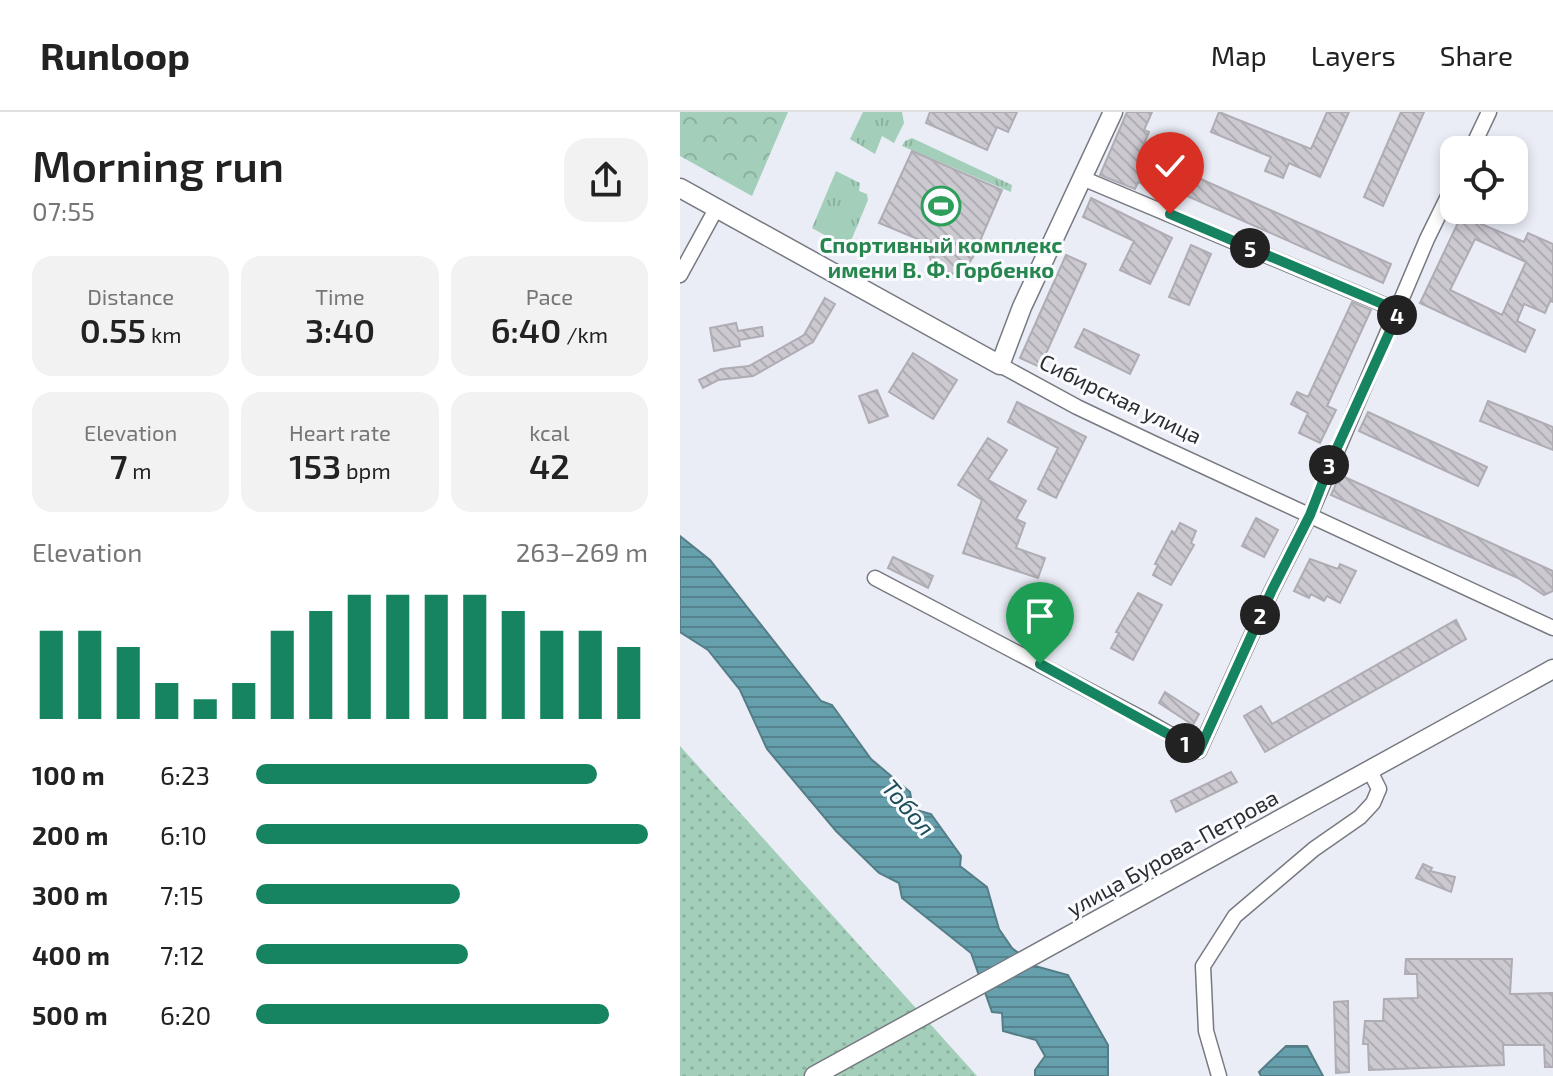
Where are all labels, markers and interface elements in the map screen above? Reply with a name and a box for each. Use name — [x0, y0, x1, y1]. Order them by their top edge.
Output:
text: Runloop — [40, 32, 190, 78]
text: Map — [1211, 38, 1267, 72]
text: Layers — [1311, 38, 1396, 72]
text: Share — [1440, 38, 1513, 72]
pin — [1136, 132, 1204, 214]
map controls — [1440, 136, 1528, 224]
button: locate — [1440, 136, 1528, 224]
text: Morning run — [32, 138, 284, 191]
button: share — [564, 138, 648, 222]
icon: check — [1148, 144, 1192, 188]
sports icon: Спортивный комплекс имени В. Ф. Горбенко — [920, 185, 962, 227]
text: 07:55 — [32, 195, 95, 226]
pin: 5 — [1230, 228, 1270, 268]
place label: Спортивный комплекс имени В. Ф. Горбенко — [819, 231, 1063, 282]
text: 5 — [1244, 235, 1256, 261]
text: Distance — [87, 283, 174, 309]
text: Time — [315, 283, 365, 309]
text: Pace — [526, 283, 573, 309]
pin: 4 — [1377, 295, 1417, 335]
text: 4 — [1390, 302, 1404, 328]
text: 0.55 — [80, 309, 146, 350]
text: 3:40 — [305, 309, 375, 350]
text: 6:40 — [491, 309, 561, 350]
text: km — [146, 321, 181, 347]
text: /km — [561, 321, 608, 347]
street label: Сибирская улица — [1035, 348, 1206, 449]
text: Elevation — [84, 419, 177, 445]
text: Heart rate — [289, 419, 391, 445]
text: kcal — [529, 419, 569, 445]
text: 7 — [110, 445, 127, 486]
text: 153 — [289, 445, 341, 486]
text: 42 — [529, 445, 570, 486]
pin: 3 — [1309, 445, 1349, 485]
text: 3 — [1323, 452, 1335, 478]
text: m — [127, 457, 152, 483]
text: bpm — [341, 457, 391, 483]
text: Elevation — [32, 536, 142, 567]
text: 263–269 m — [516, 536, 648, 567]
pin — [1006, 582, 1074, 664]
icon: arrive — [1018, 594, 1062, 638]
pin: 2 — [1240, 595, 1280, 635]
text: 2 — [1254, 602, 1266, 628]
pin: 1 — [1165, 723, 1205, 763]
text: 1 — [1180, 730, 1190, 756]
text: 100 m — [32, 759, 105, 790]
text: 6:23 — [160, 759, 210, 790]
water label: Тобол — [877, 773, 941, 841]
street label: улица Бурова-Петрова — [1062, 783, 1283, 922]
text: 200 m — [32, 819, 108, 850]
text: 6:10 — [160, 819, 207, 850]
text: 300 m — [32, 879, 108, 910]
text: 7:15 — [160, 879, 204, 910]
text: 400 m — [32, 939, 110, 970]
text: 7:12 — [160, 939, 204, 970]
text: 500 m — [32, 999, 108, 1030]
text: 6:20 — [160, 999, 211, 1030]

